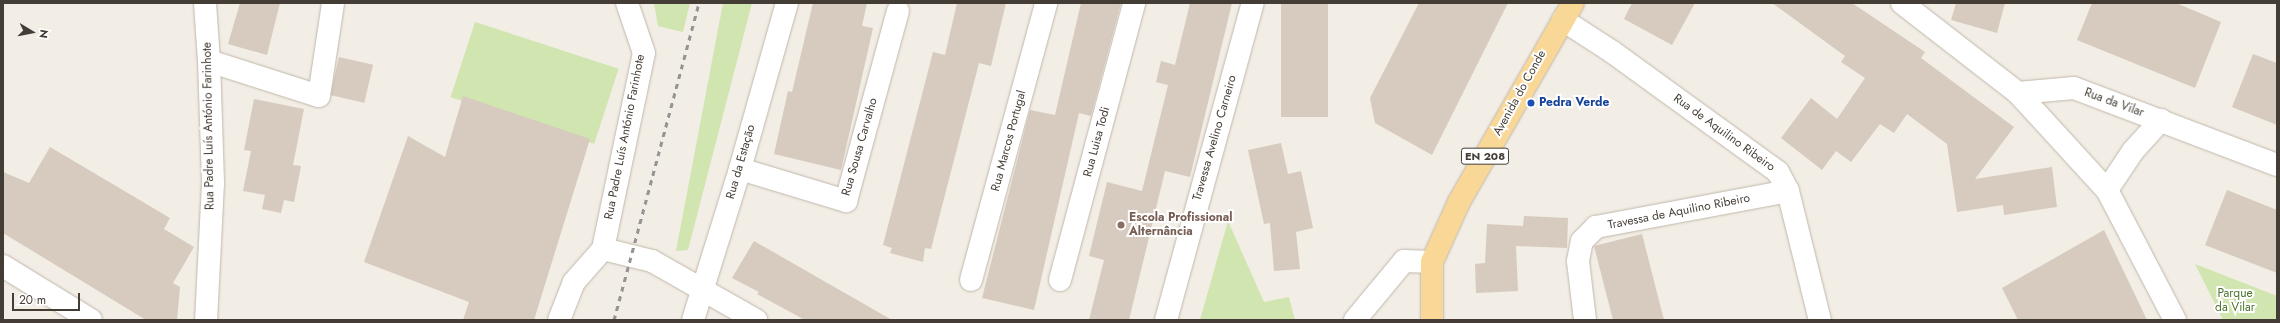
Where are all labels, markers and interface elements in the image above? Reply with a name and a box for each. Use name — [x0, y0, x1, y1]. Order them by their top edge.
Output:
north arrow — [12, 12, 52, 52]
text: N — [35, 28, 52, 40]
street label: Rua Padre Luís António Farinhote — [200, 42, 218, 210]
street label: Avenida do Conde — [1491, 48, 1549, 138]
street label: Rua Padre Luís António Farinhote — [602, 53, 648, 221]
street label: Travessa Avelino Carneiro — [1190, 74, 1240, 202]
street label: Rua da Vilar — [2082, 86, 2146, 120]
street label: Rua Marcos Portugal — [989, 89, 1029, 193]
street label: Rua de Aquilino Ribeiro — [1670, 91, 1778, 175]
street label: Rua Sousa Carvalho — [839, 96, 881, 198]
place label: Pedra Verde — [1539, 96, 1609, 110]
marker: Pedra Verde — [1526, 98, 1536, 108]
street label: Rua Luisa Todi — [1081, 105, 1113, 179]
street label: Rua da Estação — [723, 123, 759, 201]
road number: EN 208 — [1460, 147, 1510, 165]
street label: Travessa de Aquilino Ribeiro — [1607, 191, 1751, 233]
place label: Escola Profissional Alternância — [1129, 211, 1232, 239]
marker: Escola Profissional Alternância — [1116, 220, 1126, 230]
scale bar — [14, 285, 82, 311]
park label: Parque da Vilar — [2215, 287, 2255, 315]
text: 20 m — [19, 291, 46, 309]

